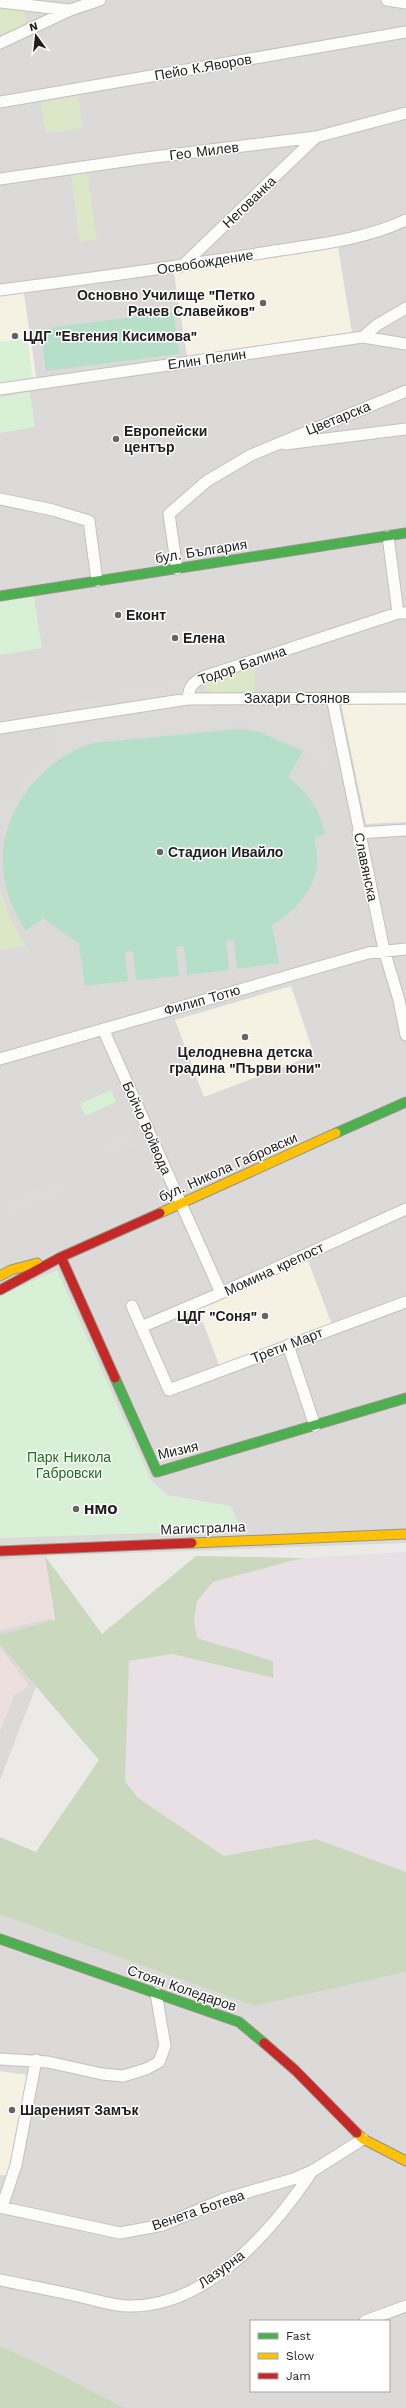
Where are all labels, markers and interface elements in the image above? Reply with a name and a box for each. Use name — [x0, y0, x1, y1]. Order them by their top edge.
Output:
north arrow — [16, 16, 56, 56]
text: N — [28, 19, 39, 34]
street label: Пейо К.Яворов — [153, 51, 253, 83]
street label: Гео Милев — [168, 139, 240, 163]
street label: Негованка — [219, 173, 279, 231]
street label: Освобождение — [156, 246, 254, 278]
place label: Основно Училище "Петко Рачев Славейков" — [77, 287, 255, 319]
marker: Основно Училище "Петко Рачев Славейков" — [258, 298, 268, 308]
place label: ЦДГ "Евгения Кисимова" — [23, 328, 197, 344]
marker: ЦДГ "Евгения Кисимова" — [10, 331, 20, 341]
street label: Елин Пелин — [167, 346, 247, 372]
street label: Цветарска — [303, 398, 373, 438]
place label: Европейски център — [124, 423, 207, 455]
marker: Европейски център — [111, 434, 121, 444]
street label: бул. България — [154, 536, 248, 566]
place label: Еконт — [126, 607, 166, 623]
marker: Еконт — [113, 610, 123, 620]
place label: Елена — [183, 630, 225, 646]
marker: Елена — [170, 633, 180, 643]
street label: Тодор Балина — [196, 642, 288, 688]
street label: Захари Стоянов — [244, 690, 350, 706]
street label: Славянска — [351, 831, 381, 903]
place label: Стадион Ивайло — [168, 844, 283, 860]
marker: Стадион Ивайло — [155, 847, 165, 857]
street label: Филип Тотю — [162, 981, 242, 1019]
marker: Целодневна детска градина "Първи юни" — [240, 1032, 250, 1042]
place label: Целодневна детска градина "Първи юни" — [169, 1044, 321, 1076]
street label: Бойчо Войвода — [119, 1079, 175, 1177]
street label: бул. Никола Габровски — [156, 1129, 300, 1205]
street label: Момина крепост — [222, 1239, 327, 1299]
place label: ЦДГ "Соня" — [177, 1308, 257, 1324]
marker: ЦДГ "Соня" — [260, 1311, 270, 1321]
street label: Трети Март — [249, 1324, 326, 1366]
street label: Мизия — [156, 1438, 200, 1462]
park label: Парк Никола Габровски — [27, 1449, 111, 1481]
place label: HMO — [84, 1501, 117, 1517]
marker: HMO — [71, 1504, 81, 1514]
street label: Магистрална — [160, 1519, 246, 1537]
street label: Стоян Коледаров — [125, 1962, 239, 2014]
place label: Шареният Замък — [20, 2102, 139, 2118]
marker: Шареният Замък — [7, 2105, 17, 2115]
street label: Венета Ботева — [150, 2187, 247, 2233]
street label: Лазурна — [195, 2247, 247, 2291]
legend — [250, 2320, 390, 2392]
text: Fast — [286, 2329, 311, 2343]
text: Slow — [286, 2349, 314, 2363]
text: Jam — [286, 2369, 311, 2383]

